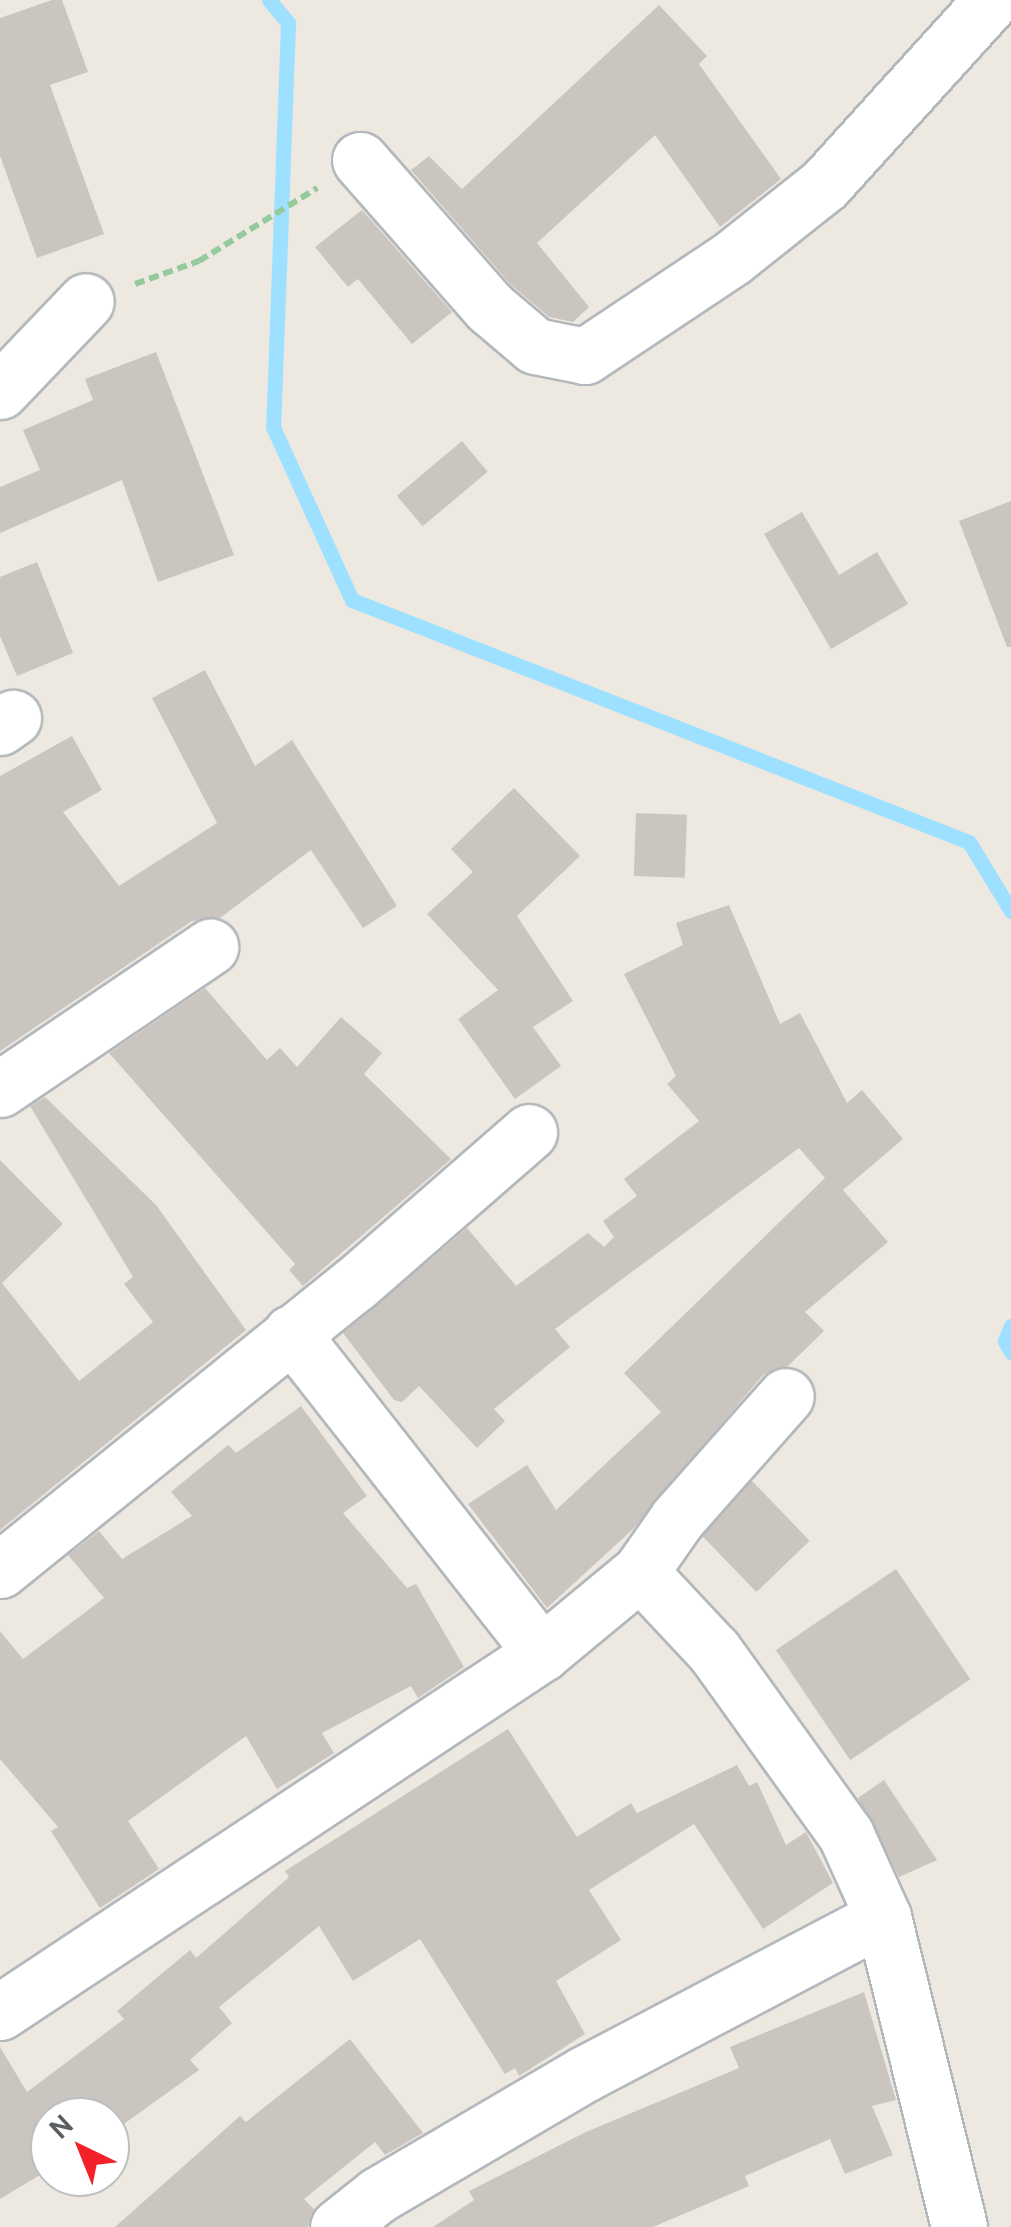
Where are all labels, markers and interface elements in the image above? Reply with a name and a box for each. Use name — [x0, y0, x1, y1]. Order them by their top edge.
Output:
north arrow — [30, 2097, 130, 2197]
text: N — [42, 2107, 80, 2146]

